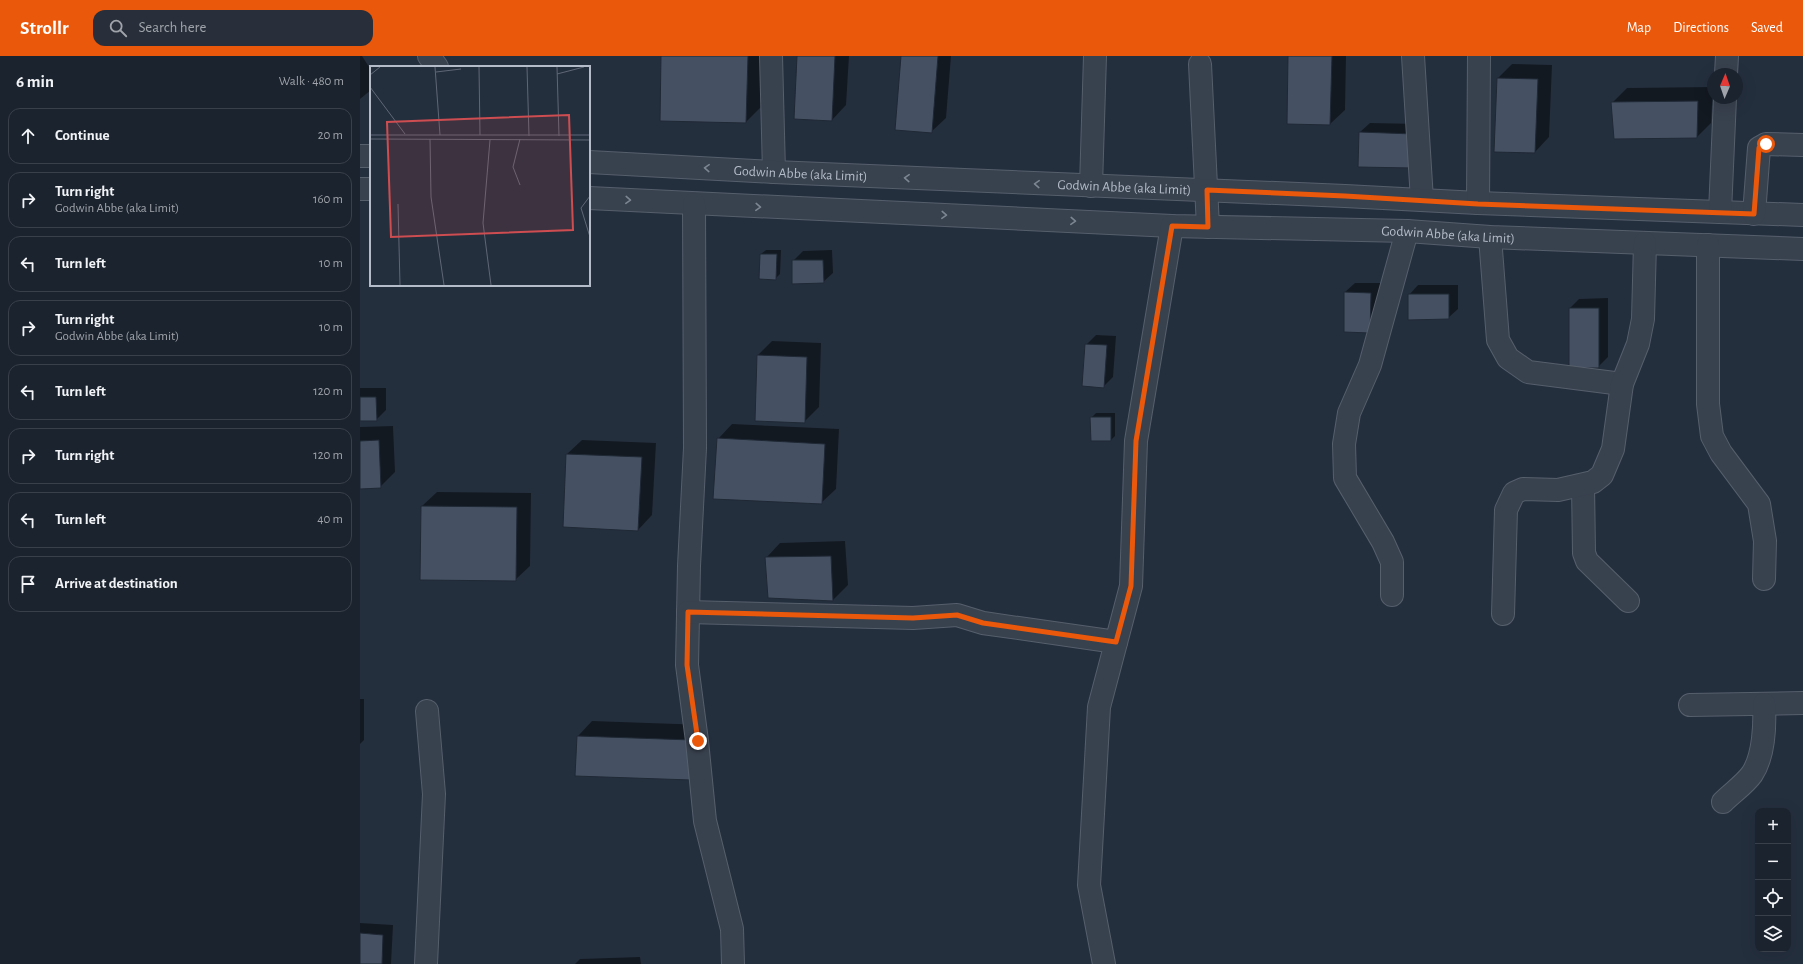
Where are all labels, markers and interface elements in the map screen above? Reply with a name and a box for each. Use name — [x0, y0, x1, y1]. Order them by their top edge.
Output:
search box — [93, 10, 373, 46]
icon: search — [107, 17, 129, 39]
text: Strollr — [20, 19, 69, 38]
text: Search here — [139, 20, 206, 35]
text: Map — [1627, 21, 1651, 35]
text: Directions — [1673, 21, 1729, 35]
text: Saved — [1751, 21, 1783, 35]
inset map — [370, 66, 590, 286]
north arrow — [1707, 68, 1743, 104]
text: 6 min — [16, 73, 54, 90]
text: Walk · 480 m — [279, 75, 344, 88]
icon: ahead — [17, 125, 39, 147]
text: Continue — [55, 128, 110, 143]
text: 20 m — [318, 129, 343, 142]
route start — [1757, 135, 1775, 153]
one-way arrow — [704, 164, 710, 173]
street label: Godwin Abbe (aka Limit) — [733, 164, 868, 184]
one-way arrow — [904, 174, 910, 182]
street label: Godwin Abbe (aka Limit) — [1057, 178, 1192, 198]
one-way arrow — [1034, 179, 1040, 188]
text: Turn right — [55, 184, 114, 199]
icon: right — [17, 189, 39, 211]
text: 160 m — [313, 193, 343, 206]
one-way arrow — [625, 196, 631, 205]
text: Godwin Abbe (aka Limit) — [55, 202, 179, 215]
one-way arrow — [755, 202, 761, 211]
one-way arrow — [941, 211, 947, 220]
one-way arrow — [1070, 217, 1076, 225]
street label: Godwin Abbe (aka Limit) — [1381, 224, 1515, 246]
icon: left — [17, 253, 39, 275]
text: Turn left — [55, 256, 106, 271]
text: 10 m — [319, 257, 343, 270]
text: Turn right — [55, 312, 114, 327]
icon: right — [17, 317, 39, 339]
text: 10 m — [319, 321, 343, 334]
text: Godwin Abbe (aka Limit) — [55, 330, 179, 343]
icon: left — [17, 381, 39, 403]
text: Turn left — [55, 384, 106, 399]
text: 120 m — [313, 385, 343, 398]
icon: right — [17, 445, 39, 467]
text: Turn right — [55, 448, 114, 463]
text: 120 m — [313, 449, 343, 462]
icon: left — [17, 509, 39, 531]
text: Turn left — [55, 512, 106, 527]
text: 40 m — [317, 513, 343, 526]
icon: arrive — [17, 573, 39, 595]
text: Arrive at destination — [55, 576, 178, 591]
route end — [689, 732, 707, 750]
map controls — [1755, 808, 1791, 952]
button: + — [1755, 808, 1791, 844]
button: − — [1755, 844, 1791, 880]
button: locate — [1755, 880, 1791, 916]
button: layers — [1755, 916, 1791, 952]

